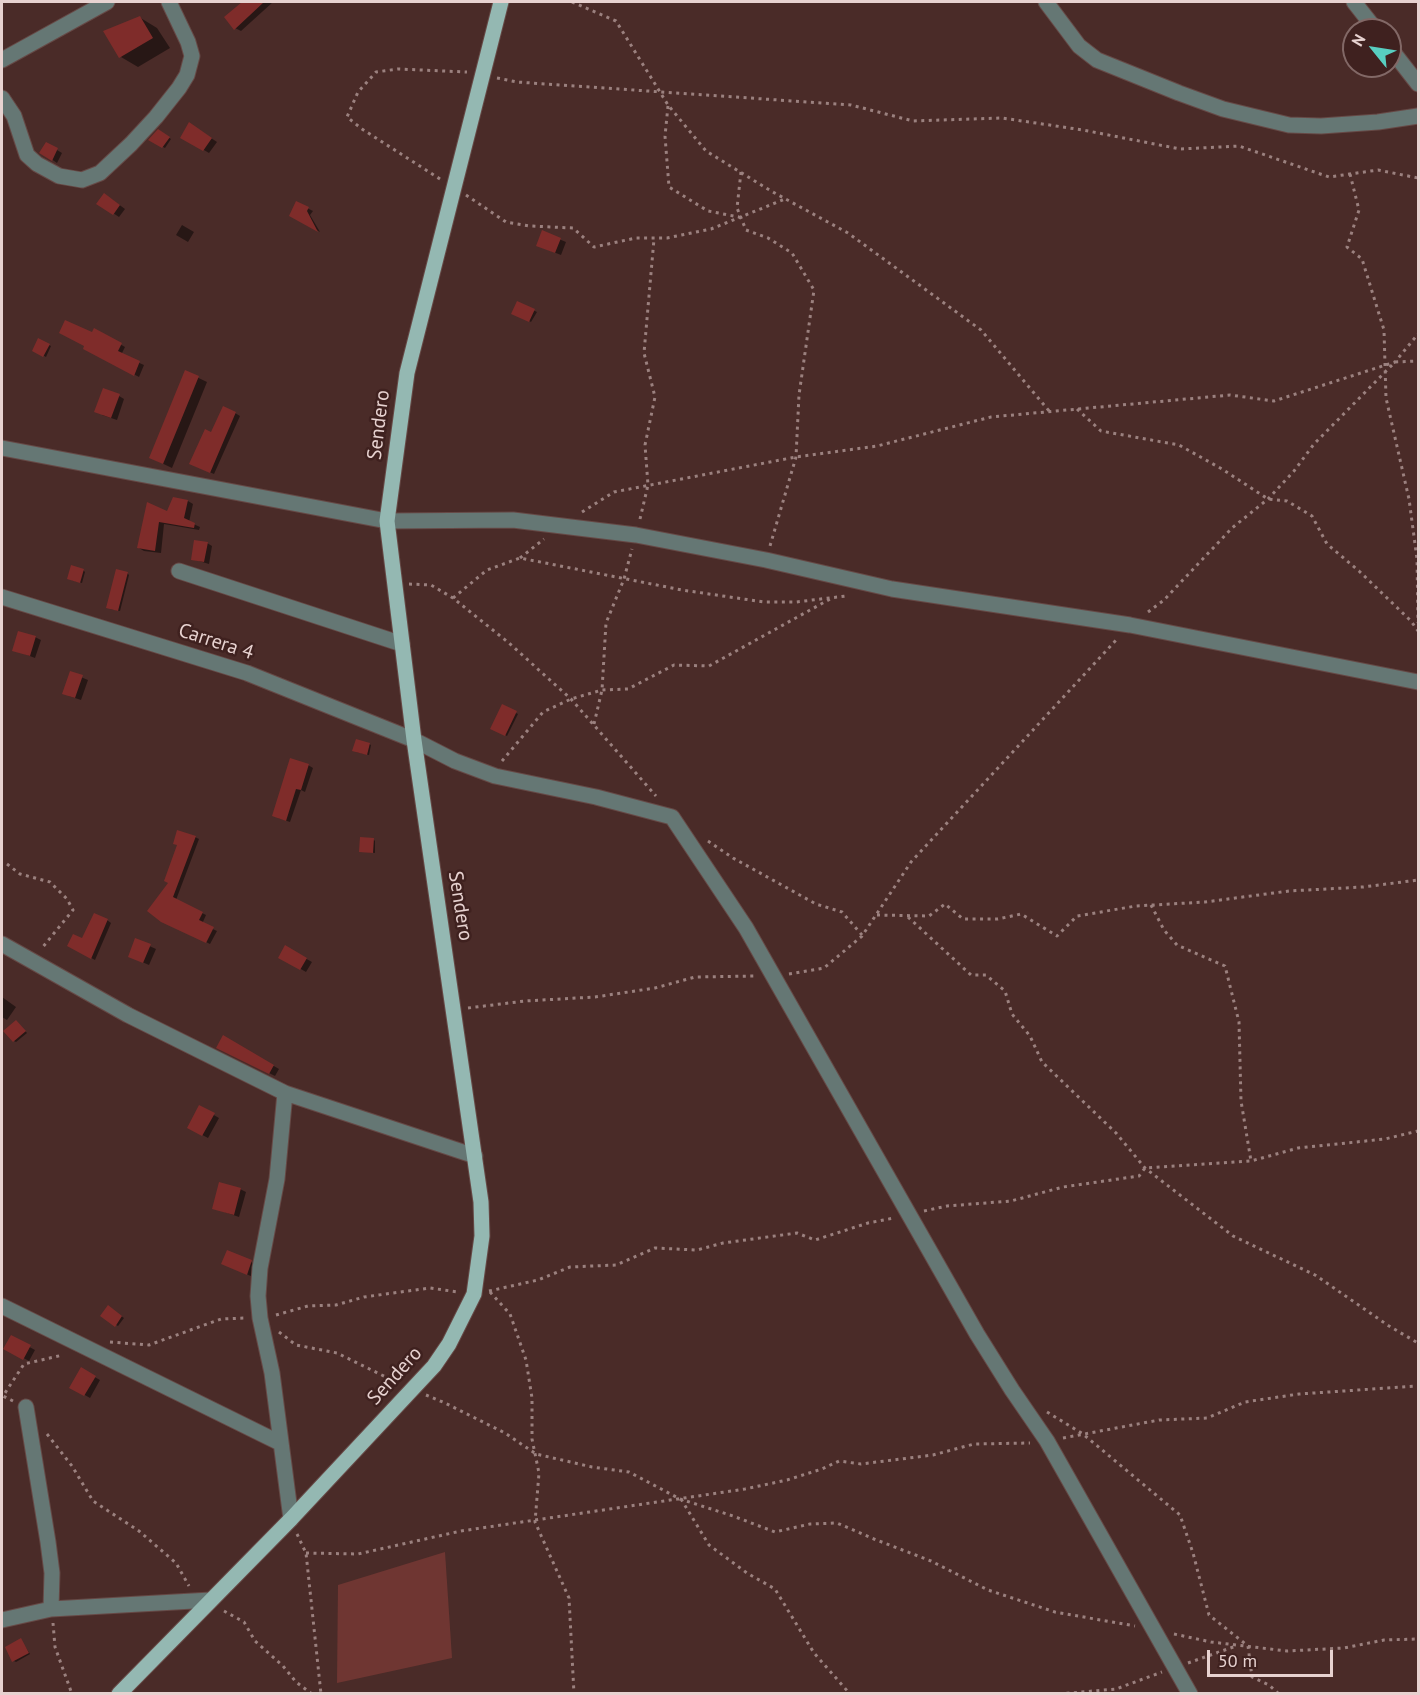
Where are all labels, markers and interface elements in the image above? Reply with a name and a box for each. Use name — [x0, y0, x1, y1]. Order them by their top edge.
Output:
north arrow — [1342, 18, 1402, 78]
text: N — [1347, 30, 1369, 50]
street label: Sendero — [363, 389, 395, 461]
street label: Carrera 4 — [175, 619, 257, 665]
street label: Sendero — [443, 869, 477, 943]
street label: Sendero — [363, 1342, 427, 1410]
scale bar — [1210, 1638, 1336, 1676]
text: 50 m — [1218, 1649, 1257, 1672]

